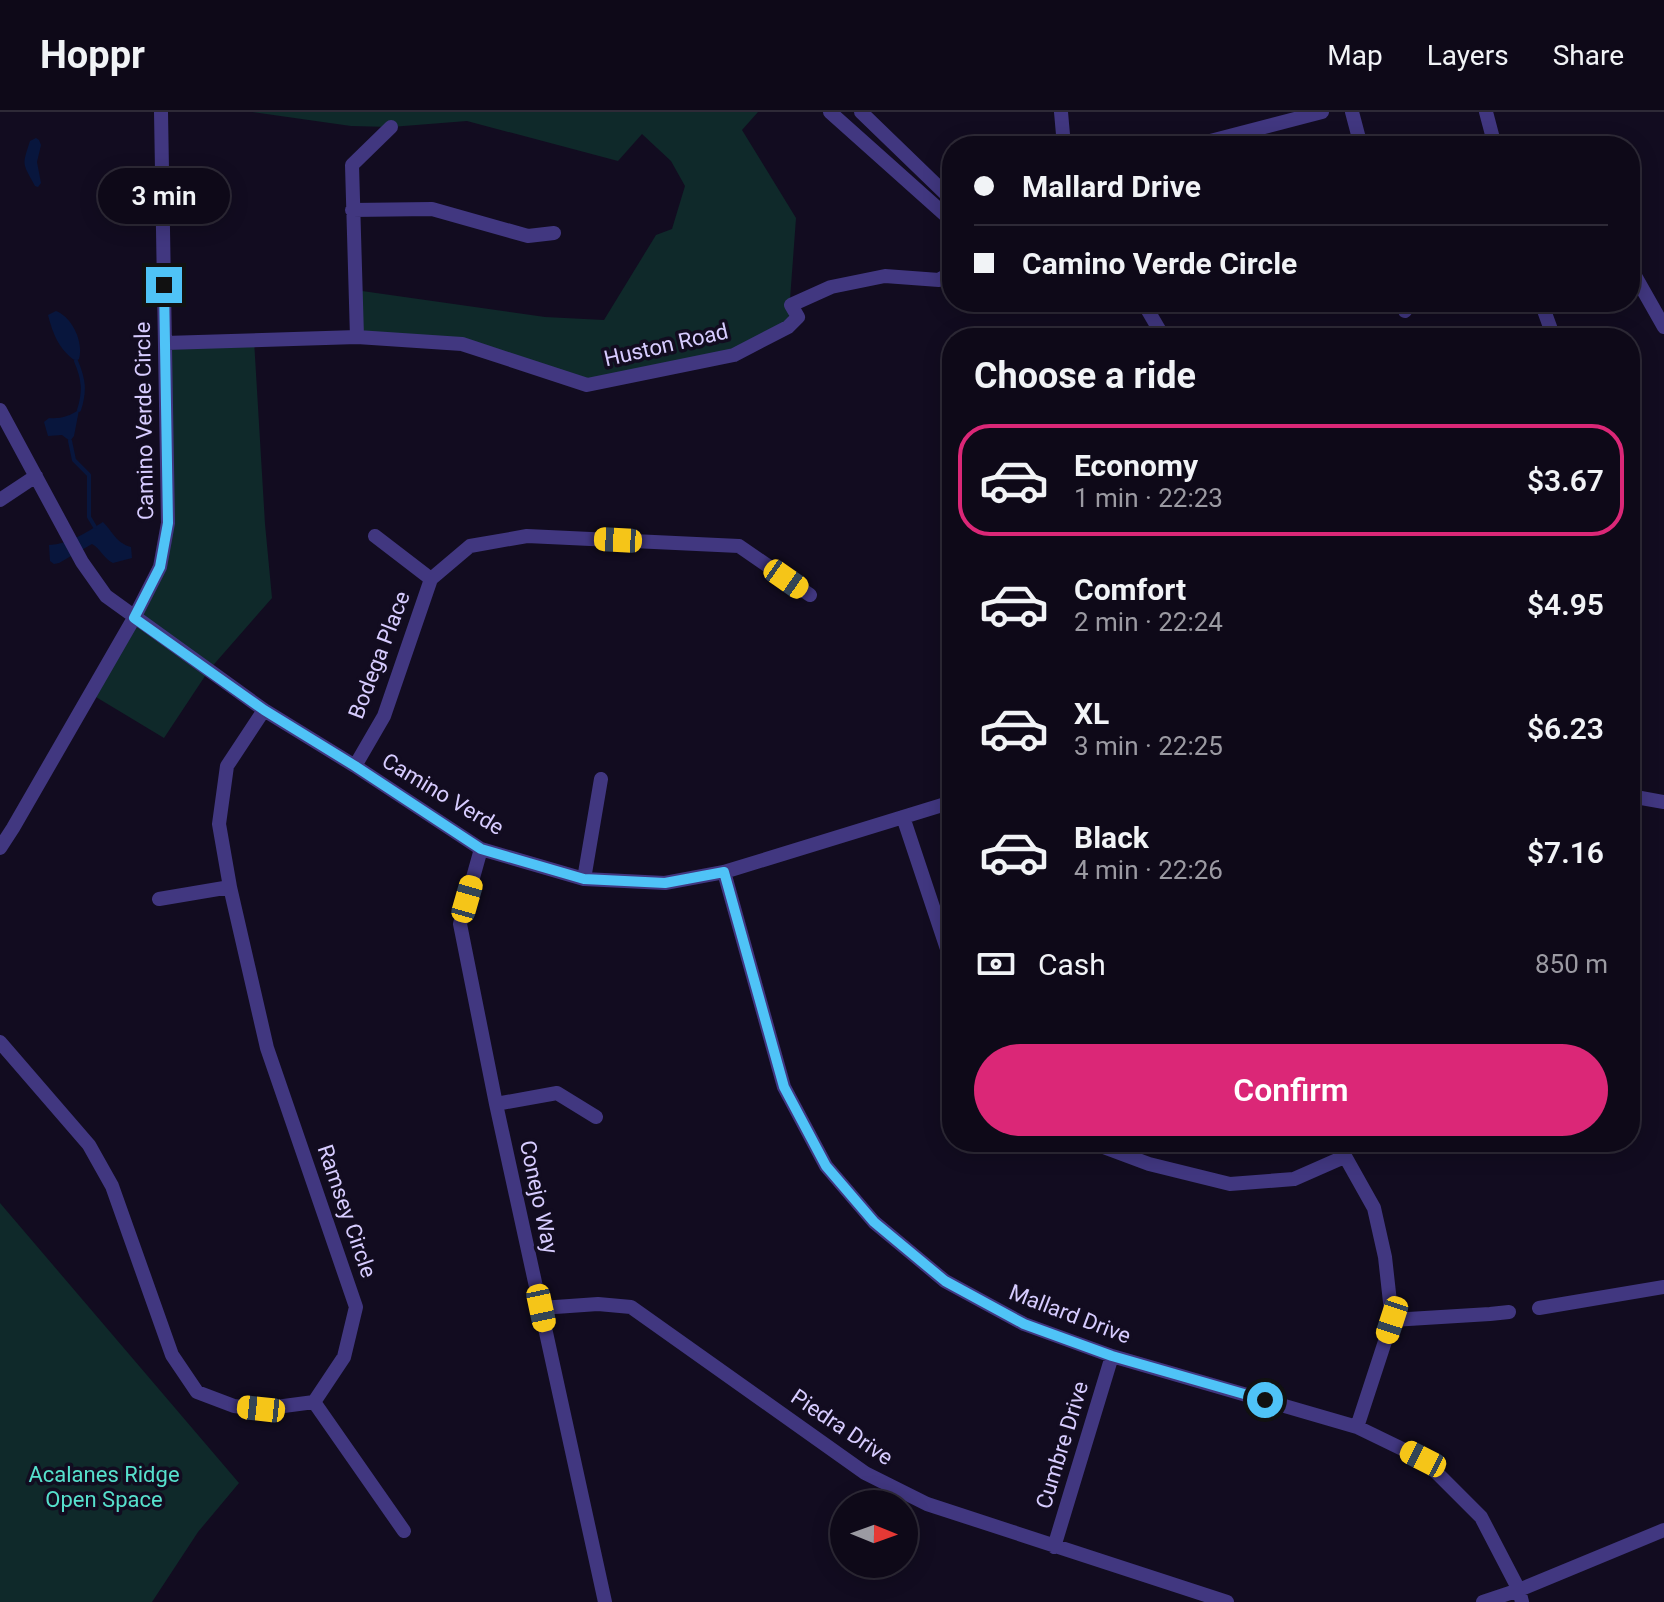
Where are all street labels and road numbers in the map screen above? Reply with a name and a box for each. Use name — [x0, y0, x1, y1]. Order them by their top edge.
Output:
street label: Huston Road — [601, 319, 731, 371]
street label: Camino Verde Circle — [130, 322, 158, 520]
street label: Bodega Place — [343, 588, 415, 722]
street label: Camino Verde — [378, 748, 508, 840]
street label: Conejo Way — [515, 1138, 563, 1257]
street label: Ramsey Circle — [313, 1141, 381, 1281]
street label: Mallard Drive — [1006, 1279, 1134, 1349]
street label: Cumbre Drive — [1031, 1378, 1093, 1512]
street label: Piedra Drive — [786, 1384, 898, 1470]

